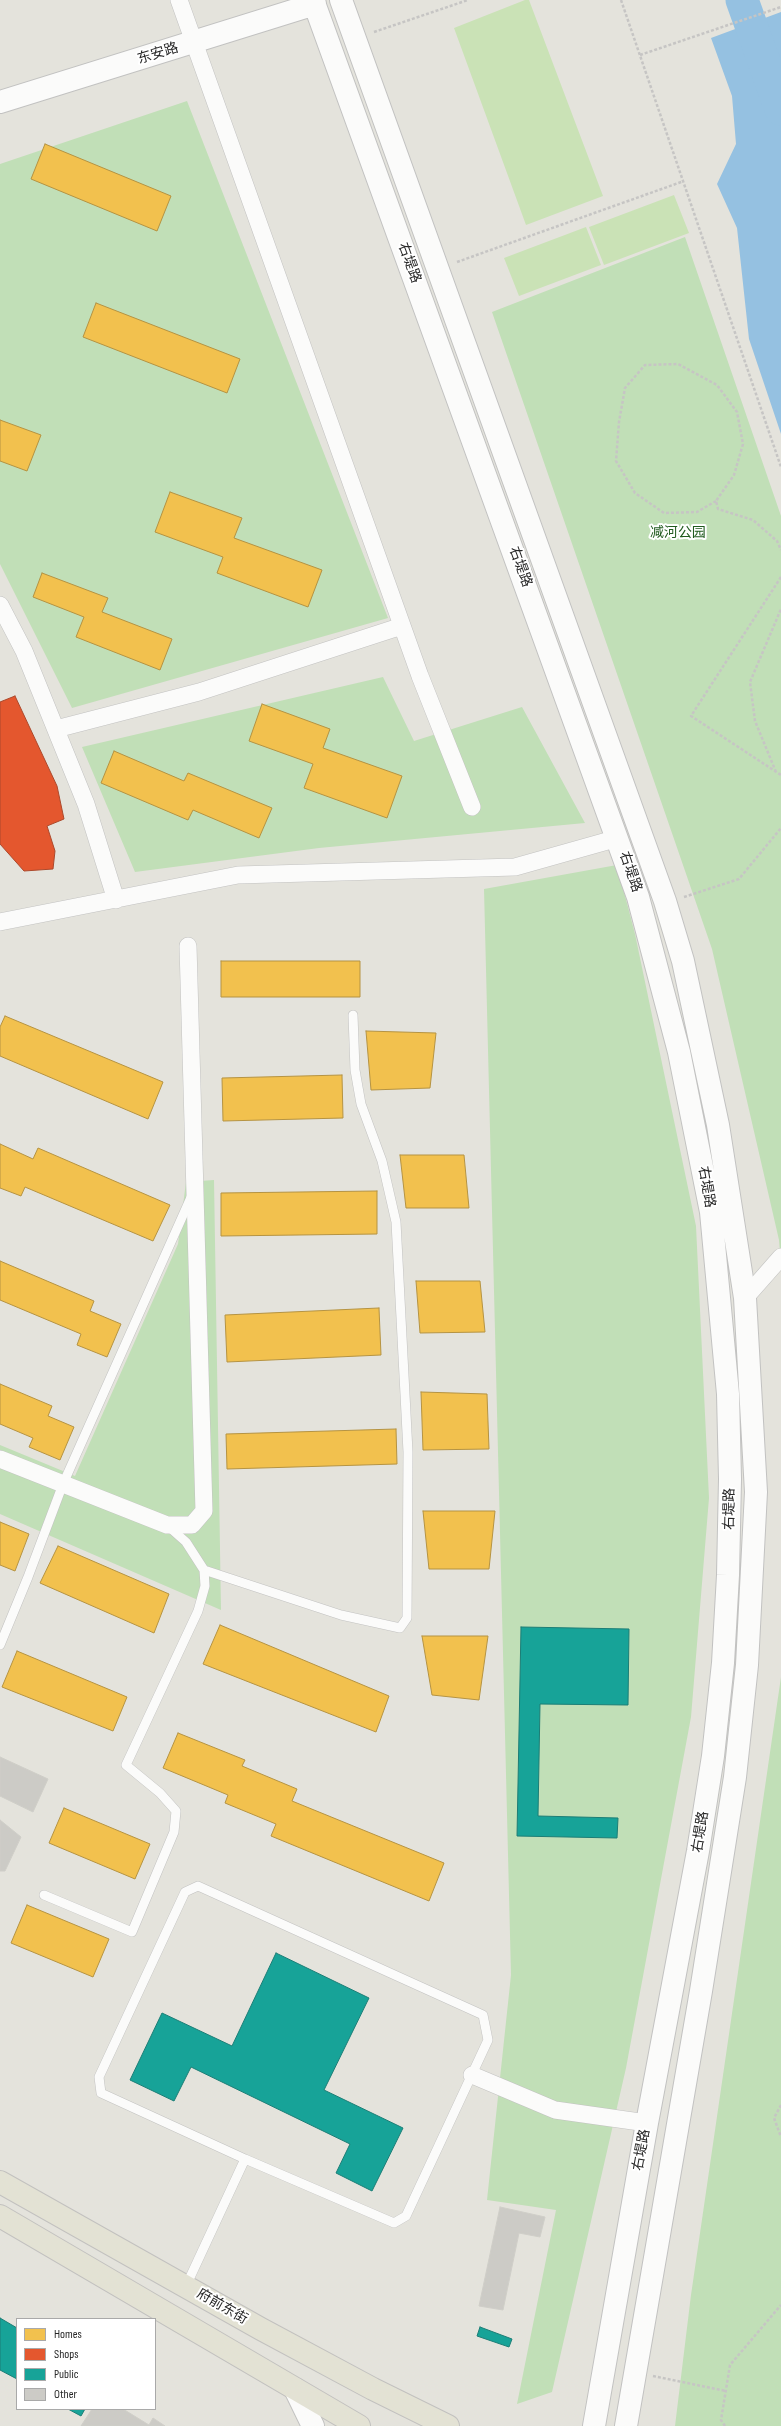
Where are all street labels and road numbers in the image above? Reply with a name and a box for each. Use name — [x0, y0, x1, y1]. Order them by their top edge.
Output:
street label: 东安路 — [135, 40, 181, 68]
street label: 右堤路 — [394, 240, 424, 286]
street label: 右堤路 — [505, 544, 535, 590]
street label: 右堤路 — [615, 849, 645, 895]
street label: 右堤路 — [694, 1165, 718, 1209]
street label: 右堤路 — [721, 1488, 739, 1530]
street label: 右堤路 — [689, 1810, 713, 1854]
street label: 右堤路 — [630, 2128, 654, 2172]
street label: 府前东街 — [194, 2286, 250, 2328]

